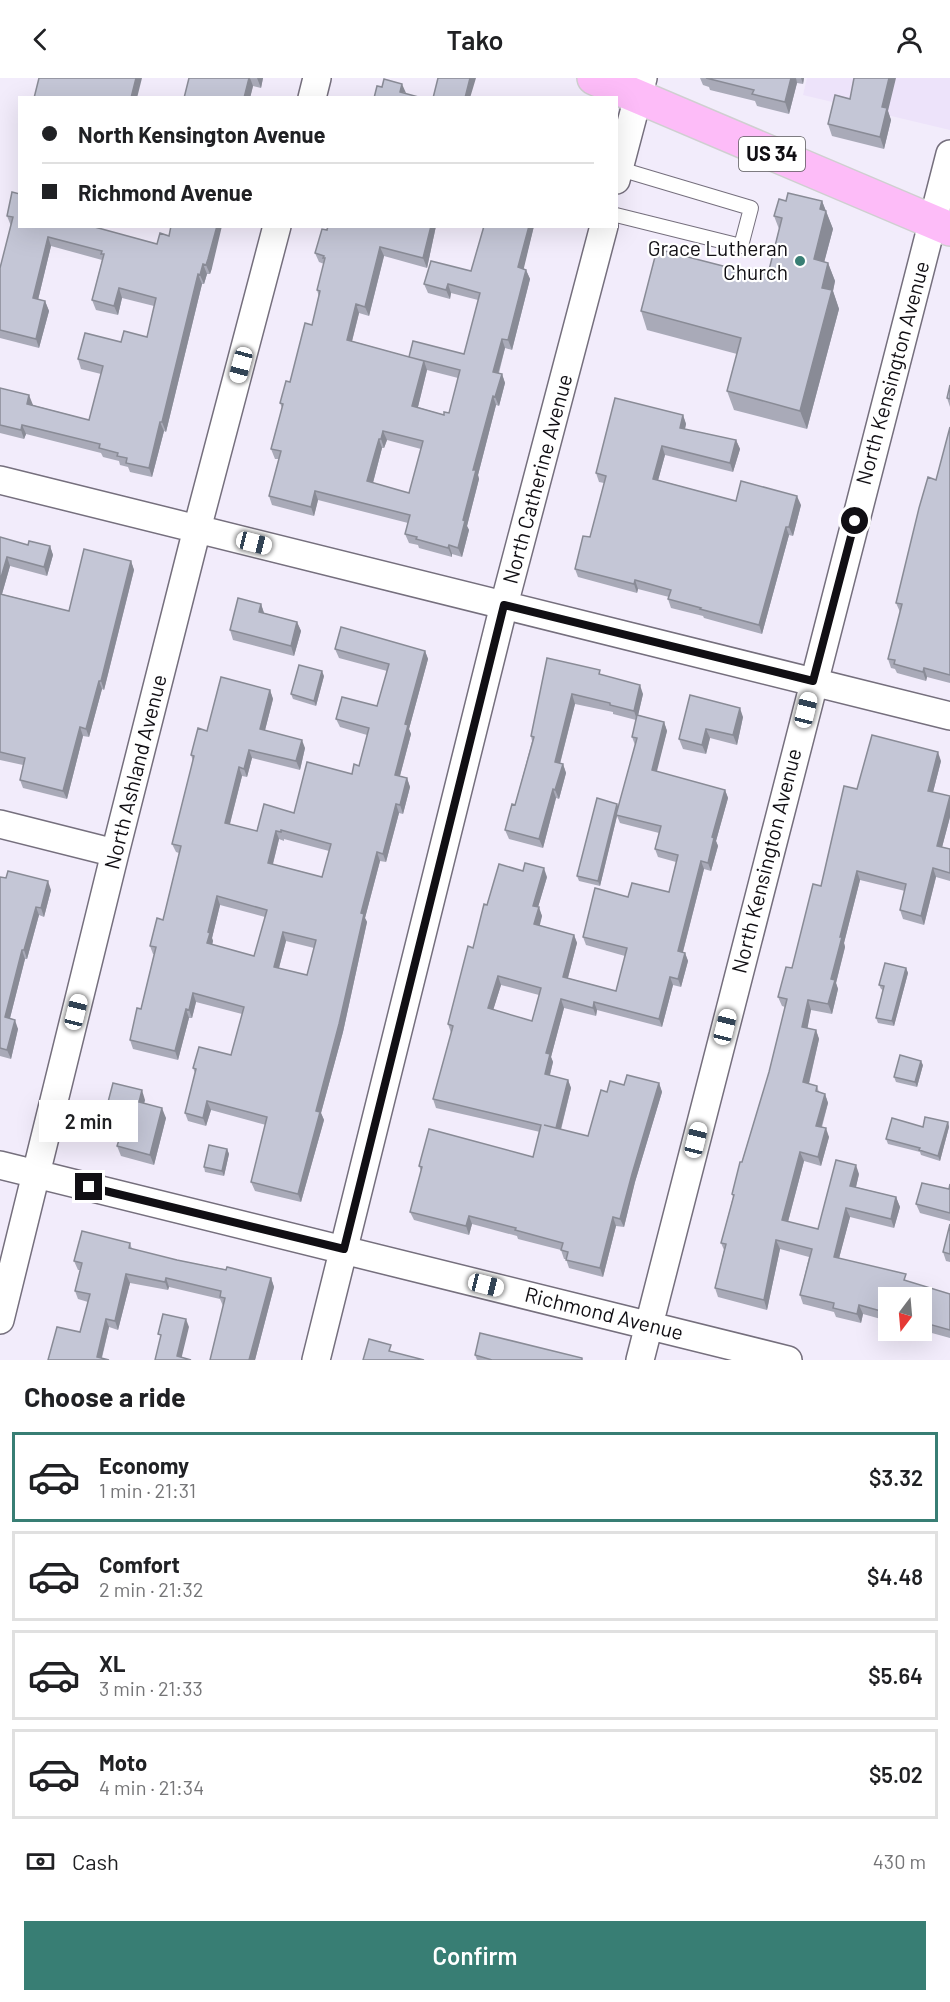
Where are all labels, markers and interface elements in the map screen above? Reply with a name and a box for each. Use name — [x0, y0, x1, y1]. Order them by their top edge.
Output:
icon: back — [24, 23, 57, 56]
text: Tako — [446, 23, 504, 55]
icon: person — [893, 23, 926, 56]
text: North Kensington Avenue — [78, 121, 325, 147]
road number: US 34 — [739, 137, 805, 171]
text: Richmond Avenue — [78, 179, 253, 205]
place label: Grace Lutheran Church — [648, 235, 788, 284]
marker: Grace Lutheran Church — [793, 254, 807, 268]
street label: North Kensington Avenue — [850, 258, 933, 487]
car — [228, 345, 254, 385]
street label: North Catherine Avenue — [496, 371, 577, 586]
route start — [841, 507, 868, 534]
car — [234, 530, 274, 556]
street label: North Ashland Avenue — [98, 672, 171, 872]
car — [793, 690, 819, 730]
street label: North Kensington Avenue — [725, 746, 806, 976]
car — [63, 992, 89, 1032]
car — [712, 1007, 738, 1047]
callout: 2 min — [40, 1100, 138, 1142]
text: 2 min — [65, 1109, 112, 1133]
car — [683, 1120, 709, 1160]
route end — [75, 1173, 102, 1200]
car — [466, 1272, 506, 1298]
street label: Richmond Avenue — [522, 1281, 686, 1344]
north arrow — [878, 1287, 932, 1341]
map controls — [878, 1287, 932, 1341]
text: Choose a ride — [24, 1380, 186, 1412]
icon: car — [27, 1450, 81, 1504]
text: Economy — [99, 1452, 189, 1478]
text: $3.32 — [869, 1464, 923, 1490]
text: 1 min · 21:31 — [99, 1478, 196, 1502]
icon: car — [27, 1549, 81, 1603]
text: Comfort — [99, 1551, 180, 1577]
text: $4.48 — [867, 1563, 923, 1589]
text: 2 min · 21:32 — [99, 1577, 204, 1601]
icon: car — [27, 1648, 81, 1702]
text: XL — [99, 1650, 125, 1676]
text: $5.64 — [868, 1662, 923, 1688]
text: 3 min · 21:33 — [99, 1676, 203, 1700]
icon: car — [27, 1747, 81, 1801]
text: Moto — [99, 1749, 147, 1775]
text: $5.02 — [869, 1761, 923, 1787]
text: 4 min · 21:34 — [99, 1775, 204, 1799]
icon: cash — [24, 1845, 57, 1878]
text: Cash — [72, 1848, 119, 1874]
text: 430 m — [873, 1849, 926, 1873]
button: Confirm — [24, 1921, 926, 1990]

